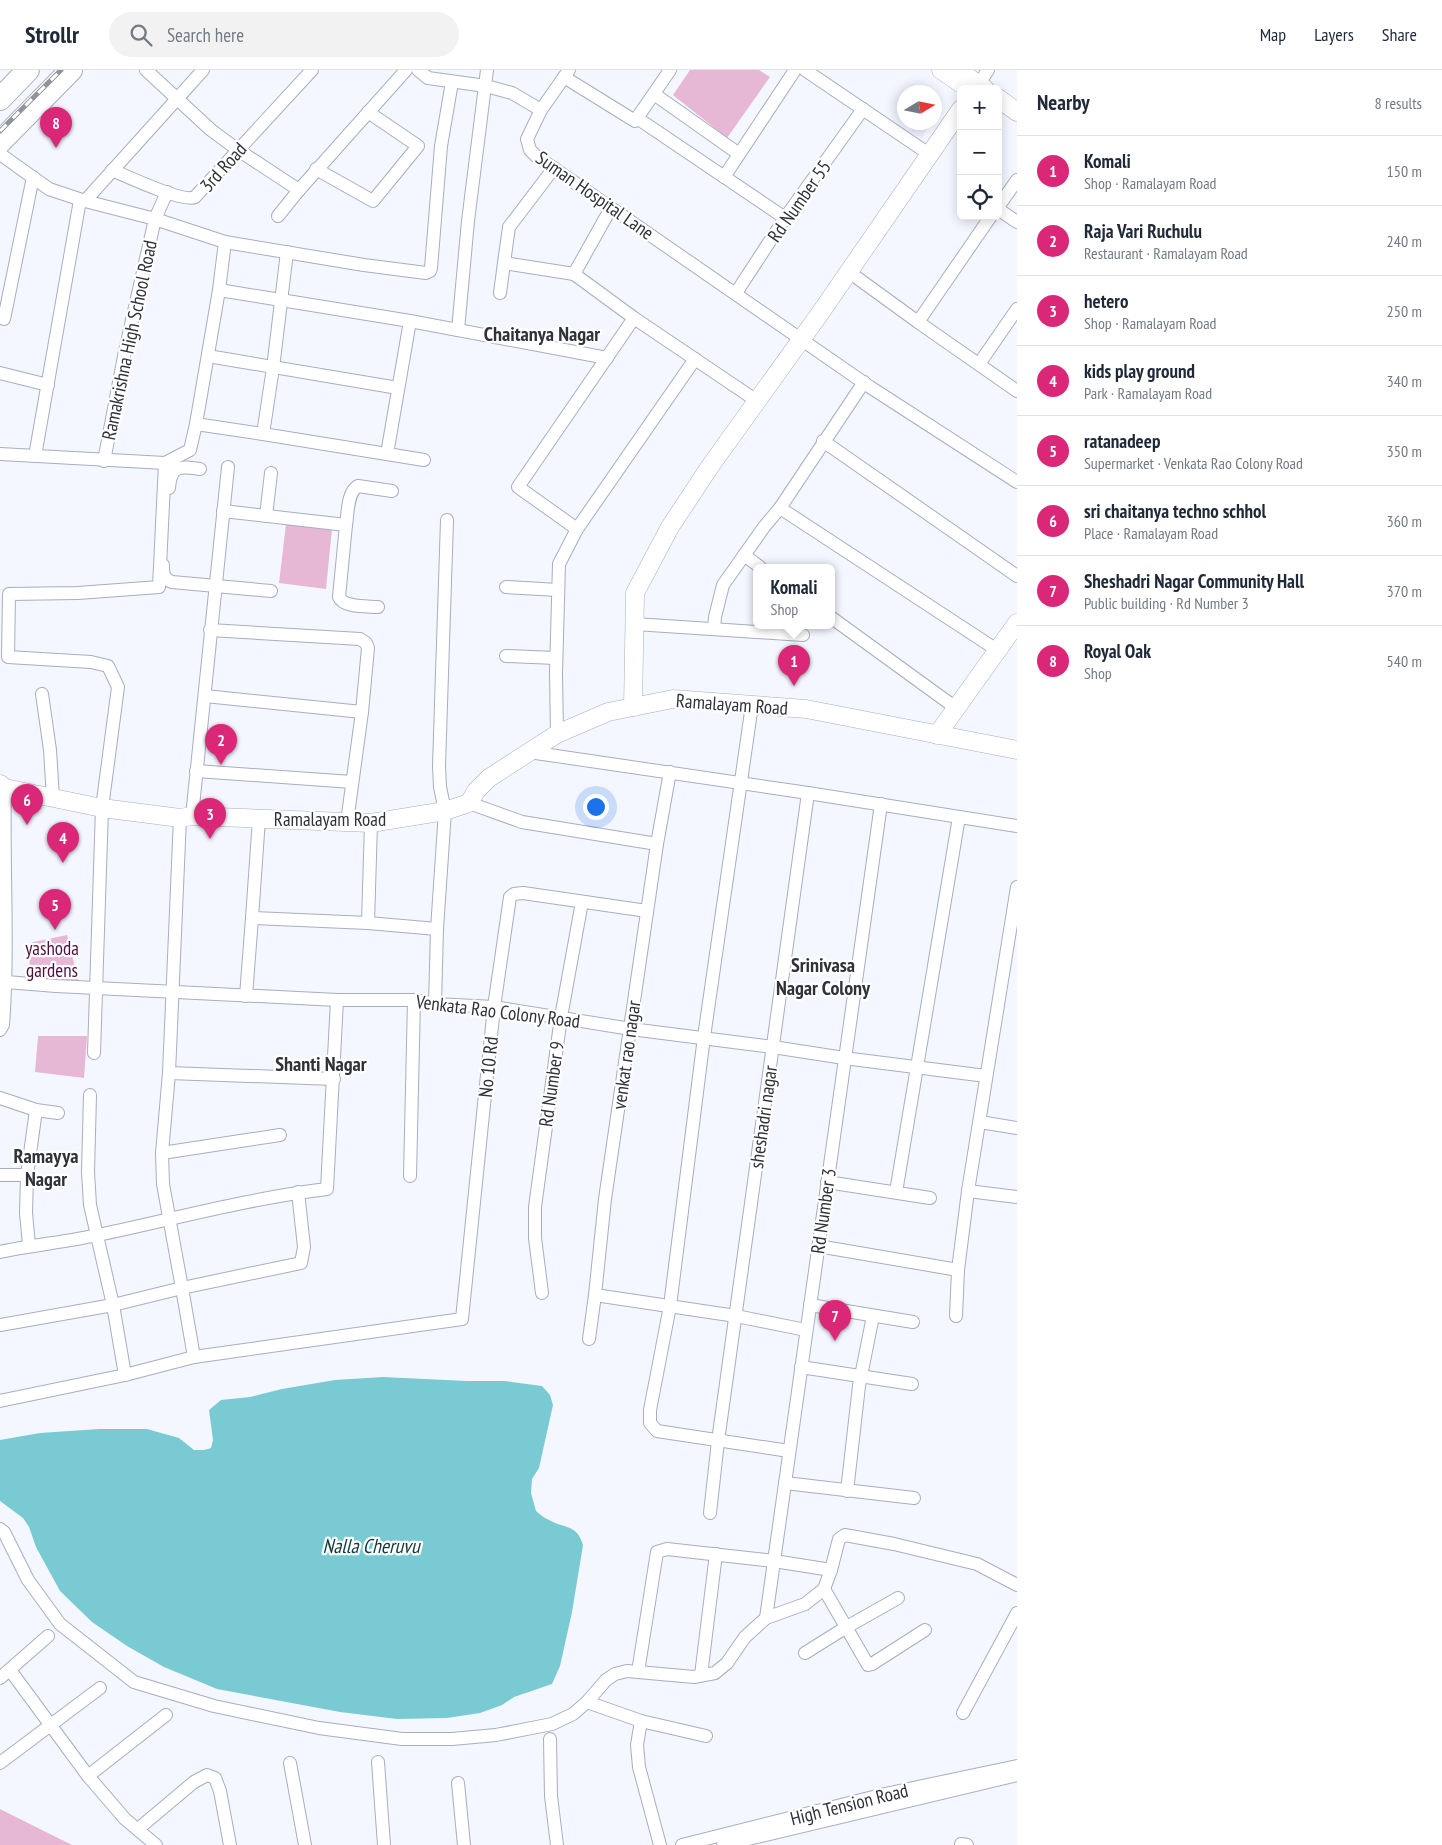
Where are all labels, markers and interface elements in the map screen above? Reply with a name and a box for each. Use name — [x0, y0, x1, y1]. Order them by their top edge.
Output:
search box — [109, 12, 459, 57]
text: Strollr — [25, 19, 79, 50]
icon: search — [127, 21, 155, 49]
text: Search here — [167, 23, 244, 47]
text: Map — [1260, 23, 1286, 46]
text: Layers — [1314, 23, 1354, 46]
text: Share — [1382, 23, 1417, 46]
north arrow — [897, 85, 942, 130]
map controls — [957, 85, 1002, 220]
button: + — [957, 85, 1002, 130]
text: Nearby — [1037, 89, 1090, 116]
text: 8 results — [1375, 93, 1422, 113]
pin: 8 — [40, 107, 72, 148]
button: − — [957, 130, 1002, 175]
street label: 3rd Road — [195, 137, 251, 197]
street label: Suman Hospital Lane — [531, 145, 659, 245]
text: Komali — [1084, 149, 1131, 173]
street label: Rd Number 55 — [762, 155, 836, 247]
text: 1 — [1049, 161, 1057, 181]
text: 150 m — [1387, 161, 1422, 181]
text: Shop · Ramalayam Road — [1084, 173, 1217, 193]
button: locate — [957, 175, 1002, 220]
text: Raja Vari Ruchulu — [1084, 219, 1202, 243]
text: 2 — [1049, 231, 1057, 251]
text: 240 m — [1387, 231, 1422, 251]
street label: Ramakrishna High School Road — [96, 238, 162, 442]
text: Restaurant · Ramalayam Road — [1084, 243, 1248, 263]
text: hetero — [1084, 289, 1128, 313]
text: 3 — [1049, 301, 1057, 321]
text: 250 m — [1387, 301, 1422, 321]
text: Shop · Ramalayam Road — [1084, 313, 1217, 333]
district label: Chaitanya Nagar — [484, 321, 600, 347]
text: kids play ground — [1084, 359, 1195, 383]
text: 4 — [1049, 371, 1057, 391]
text: 340 m — [1387, 371, 1422, 391]
text: Park · Ramalayam Road — [1084, 383, 1212, 403]
text: ratanadeep — [1084, 429, 1160, 453]
text: 5 — [1049, 441, 1057, 461]
text: 350 m — [1387, 441, 1422, 461]
text: Supermarket · Venkata Rao Colony Road — [1084, 453, 1303, 473]
text: sri chaitanya techno schhol — [1084, 499, 1266, 523]
text: 6 — [1049, 511, 1057, 531]
text: 360 m — [1387, 511, 1422, 531]
text: Place · Ramalayam Road — [1084, 523, 1218, 543]
popup — [753, 564, 835, 629]
text: Sheshadri Nagar Community Hall — [1084, 569, 1304, 593]
text: Komali — [771, 575, 817, 599]
text: 7 — [1049, 581, 1057, 601]
text: 370 m — [1387, 581, 1422, 601]
text: Public building · Rd Number 3 — [1084, 593, 1249, 613]
text: Shop — [771, 599, 798, 619]
text: Royal Oak — [1084, 639, 1151, 663]
pin: 1 — [778, 645, 810, 686]
text: 8 — [1049, 651, 1057, 671]
text: 540 m — [1387, 651, 1422, 671]
text: Shop — [1084, 663, 1112, 683]
street label: Ramalayam Road — [675, 688, 789, 720]
pin: 2 — [205, 724, 237, 765]
pin: 6 — [11, 784, 43, 825]
your location — [583, 794, 609, 820]
pin: 3 — [194, 798, 226, 839]
street label: Ramalayam Road — [274, 807, 386, 831]
pin: 4 — [47, 822, 79, 863]
pin: 5 — [39, 889, 71, 930]
park label: yashoda gardens — [25, 936, 79, 982]
district label: Srinivasa Nagar Colony — [776, 952, 871, 1001]
street label: Venkata Rao Colony Road — [414, 989, 581, 1033]
street label: venkat rao nagar — [606, 998, 646, 1111]
street label: No 10 Rd — [473, 1035, 503, 1099]
street label: Rd Number 9 — [533, 1040, 569, 1128]
district label: Shanti Nagar — [275, 1051, 367, 1077]
street label: sheshadri nagar — [744, 1063, 782, 1170]
district label: Ramayya Nagar — [14, 1143, 78, 1192]
street label: Rd Number 3 — [805, 1167, 841, 1255]
pin: 7 — [819, 1300, 851, 1341]
water label: Nalla Cheruvu — [322, 1533, 421, 1559]
street label: High Tension Road — [788, 1778, 910, 1830]

